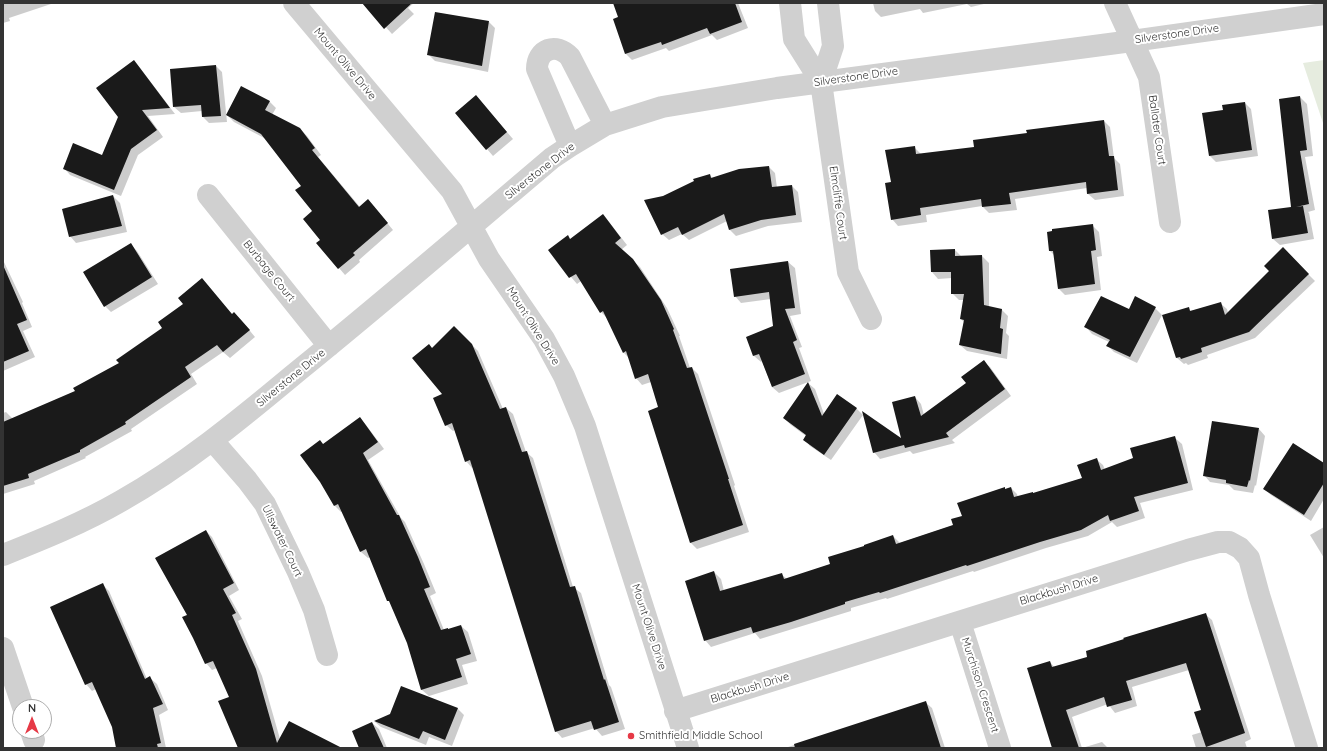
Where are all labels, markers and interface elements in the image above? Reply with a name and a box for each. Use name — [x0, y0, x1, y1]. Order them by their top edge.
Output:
street label: Silverstone Drive — [1134, 22, 1220, 46]
street label: Mount Olive Drive — [311, 25, 379, 103]
street label: Silverstone Drive — [813, 65, 899, 89]
street label: Ballater Court — [1146, 94, 1168, 166]
street label: Silverstone Drive — [503, 140, 577, 202]
street label: Elmcliffe Court — [826, 165, 850, 241]
street label: Burbage Court — [240, 238, 298, 304]
street label: Mount Olive Drive — [504, 284, 562, 368]
street label: Silverstone Drive — [254, 346, 328, 410]
street label: Ullswater Court — [259, 503, 305, 579]
street label: Blackbush Drive — [1018, 572, 1100, 608]
street label: Mount Olive Drive — [629, 582, 669, 672]
street label: Murchison Crescent — [958, 636, 1002, 734]
street label: Blackbush Drive — [709, 670, 791, 706]
north arrow — [12, 699, 52, 739]
text: N — [28, 701, 36, 715]
place label: Smithfield Middle School — [639, 729, 763, 743]
marker: Smithfield Middle School — [626, 731, 636, 741]

